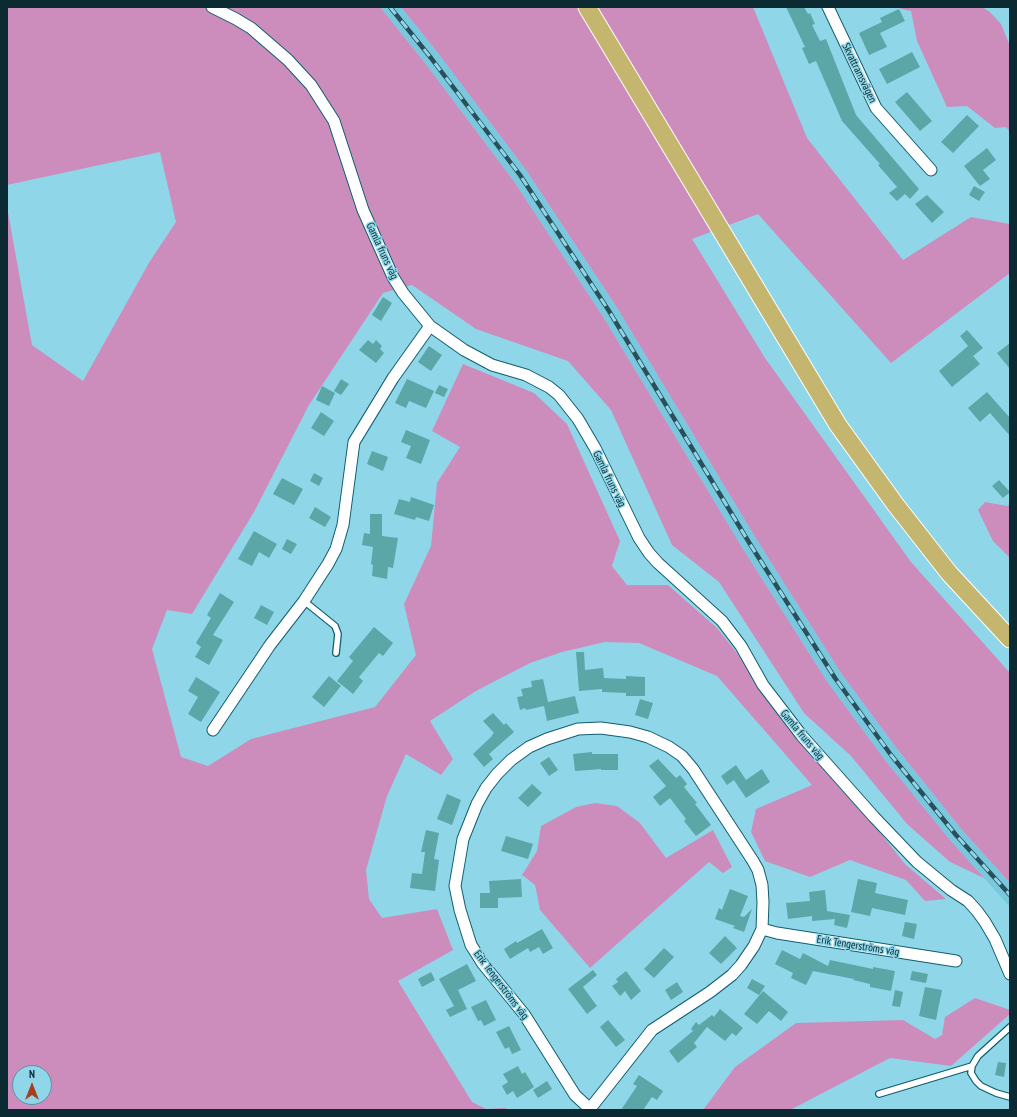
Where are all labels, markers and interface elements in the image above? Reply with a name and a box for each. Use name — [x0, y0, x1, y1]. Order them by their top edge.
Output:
street label: Skvattramsvägen — [839, 41, 879, 105]
street label: Gamla fruns väg — [363, 220, 401, 282]
street label: Gamla fruns väg — [590, 449, 628, 509]
street label: Gamla fruns väg — [777, 707, 827, 763]
street label: Erik Tengerströms väg — [816, 933, 900, 959]
street label: Erik Tengerströms väg — [471, 948, 531, 1022]
north arrow — [12, 1065, 52, 1105]
text: N — [29, 1067, 35, 1081]

